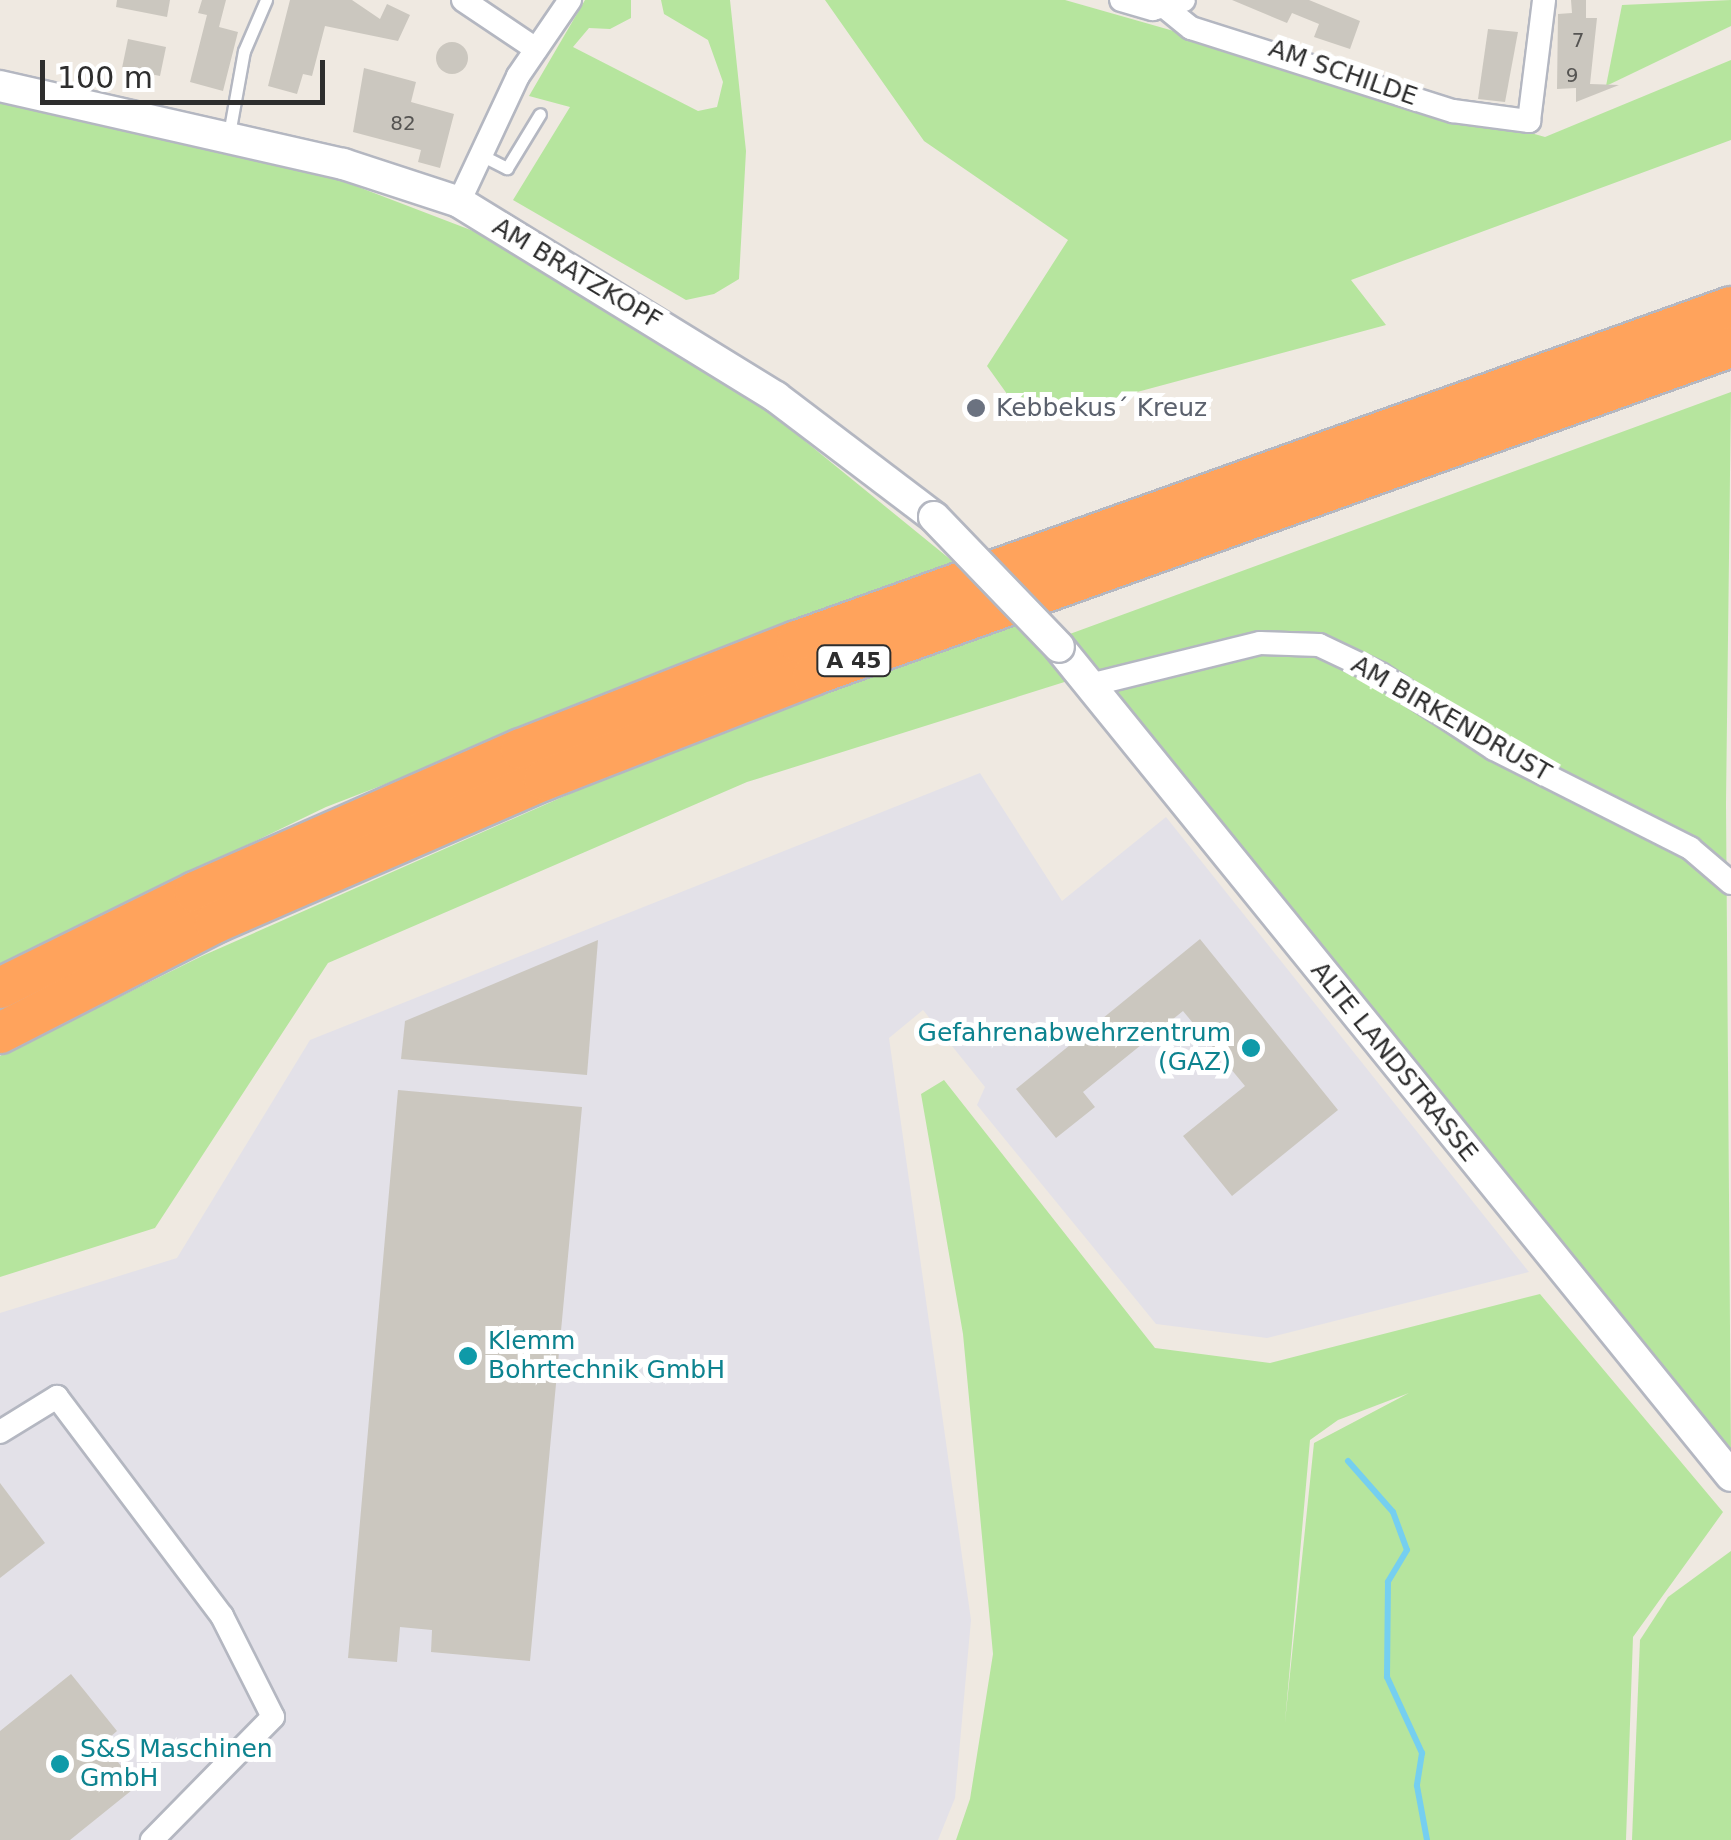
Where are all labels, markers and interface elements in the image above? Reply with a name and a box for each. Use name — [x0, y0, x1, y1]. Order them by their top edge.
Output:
house number: 7 — [1572, 28, 1584, 52]
street label: AM SCHILDE — [1265, 34, 1421, 112]
scale bar — [45, 40, 330, 102]
text: 100 m — [57, 60, 153, 95]
house number: 9 — [1566, 63, 1578, 87]
house number: 82 — [390, 111, 416, 135]
street label: AM BRATZKOPF — [487, 212, 667, 336]
place label: Kebbekus´ Kreuz — [996, 393, 1207, 423]
marker: Kebbekus´ Kreuz — [965, 397, 987, 419]
road number: A 45 — [814, 644, 894, 678]
street label: AM BIRKENDRUST — [1346, 650, 1556, 788]
street label: ALTE LANDSTRASSE — [1304, 956, 1484, 1168]
place label: Gefahrenabwehrzentrum (GAZ) — [918, 1019, 1231, 1078]
marker: Gefahrenabwehrzentrum (GAZ) — [1240, 1037, 1262, 1059]
place label: Klemm Bohrtechnik GmbH — [488, 1327, 725, 1386]
marker: Klemm Bohrtechnik GmbH — [457, 1345, 479, 1367]
place label: S&S Maschinen GmbH — [80, 1735, 273, 1794]
marker: S&S Maschinen GmbH — [49, 1753, 71, 1775]

